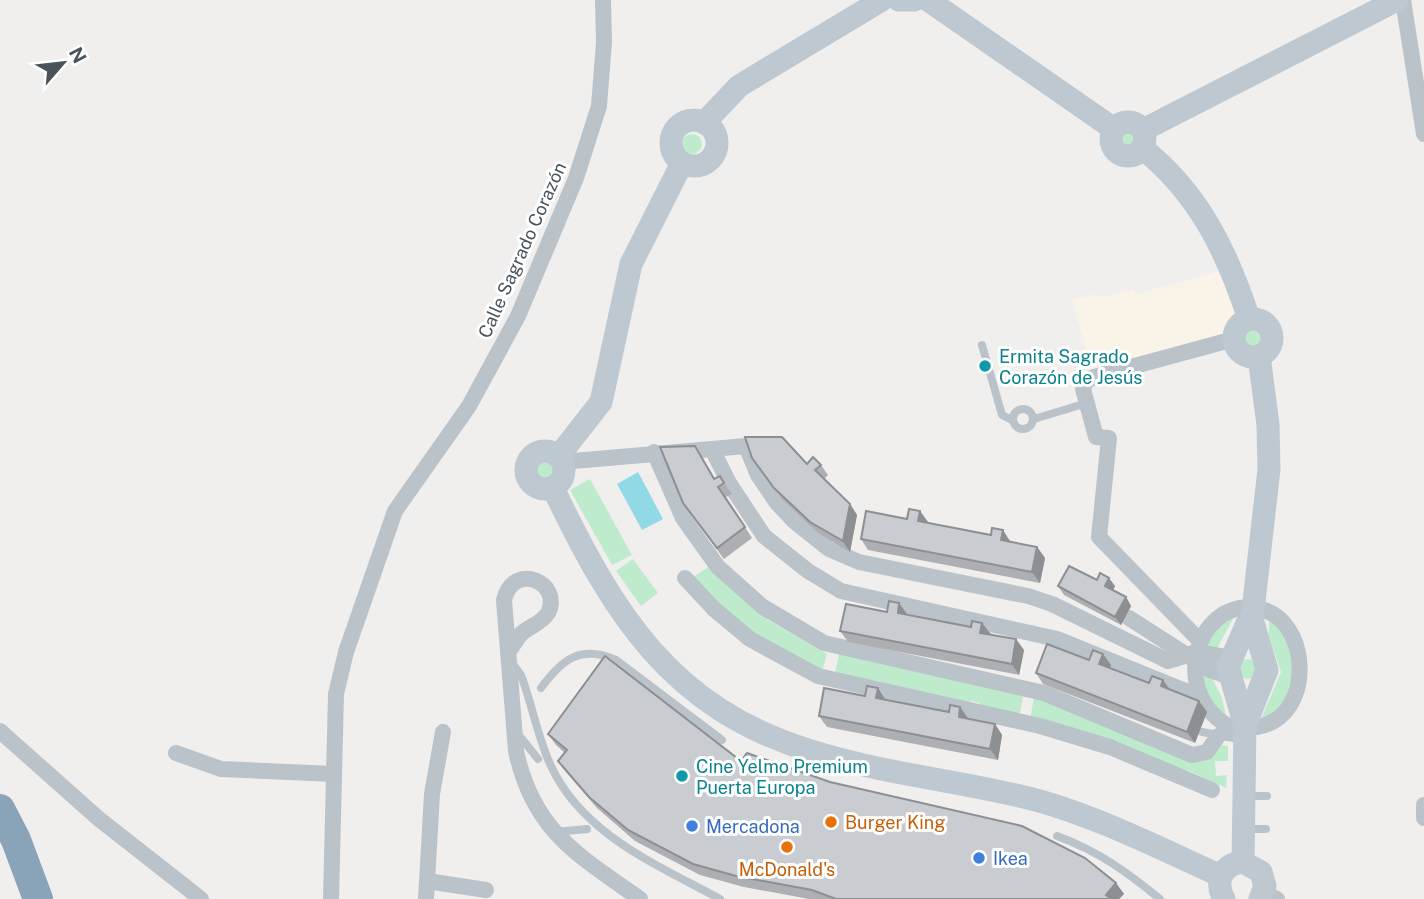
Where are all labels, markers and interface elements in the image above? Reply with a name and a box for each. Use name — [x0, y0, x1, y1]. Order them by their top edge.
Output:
north arrow — [28, 28, 98, 98]
text: N — [65, 43, 91, 67]
street label: Calle Sagrado Corazón — [474, 159, 570, 341]
place label: Ermita Sagrado Corazón de Jesús — [999, 346, 1142, 388]
marker: Ermita Sagrado Corazón de Jesús — [977, 358, 993, 374]
place label: Cine Yelmo Premium Puerta Europa — [696, 756, 868, 798]
marker: Cine Yelmo Premium Puerta Europa — [674, 768, 690, 784]
place label: Burger King — [845, 812, 945, 833]
marker: Burger King — [823, 814, 839, 830]
place label: Mercadona — [706, 816, 800, 837]
marker: Mercadona — [684, 818, 700, 834]
marker: McDonald's — [779, 839, 795, 855]
place label: Ikea — [993, 848, 1028, 869]
marker: Ikea — [971, 850, 987, 866]
place label: McDonald's — [739, 859, 835, 880]

